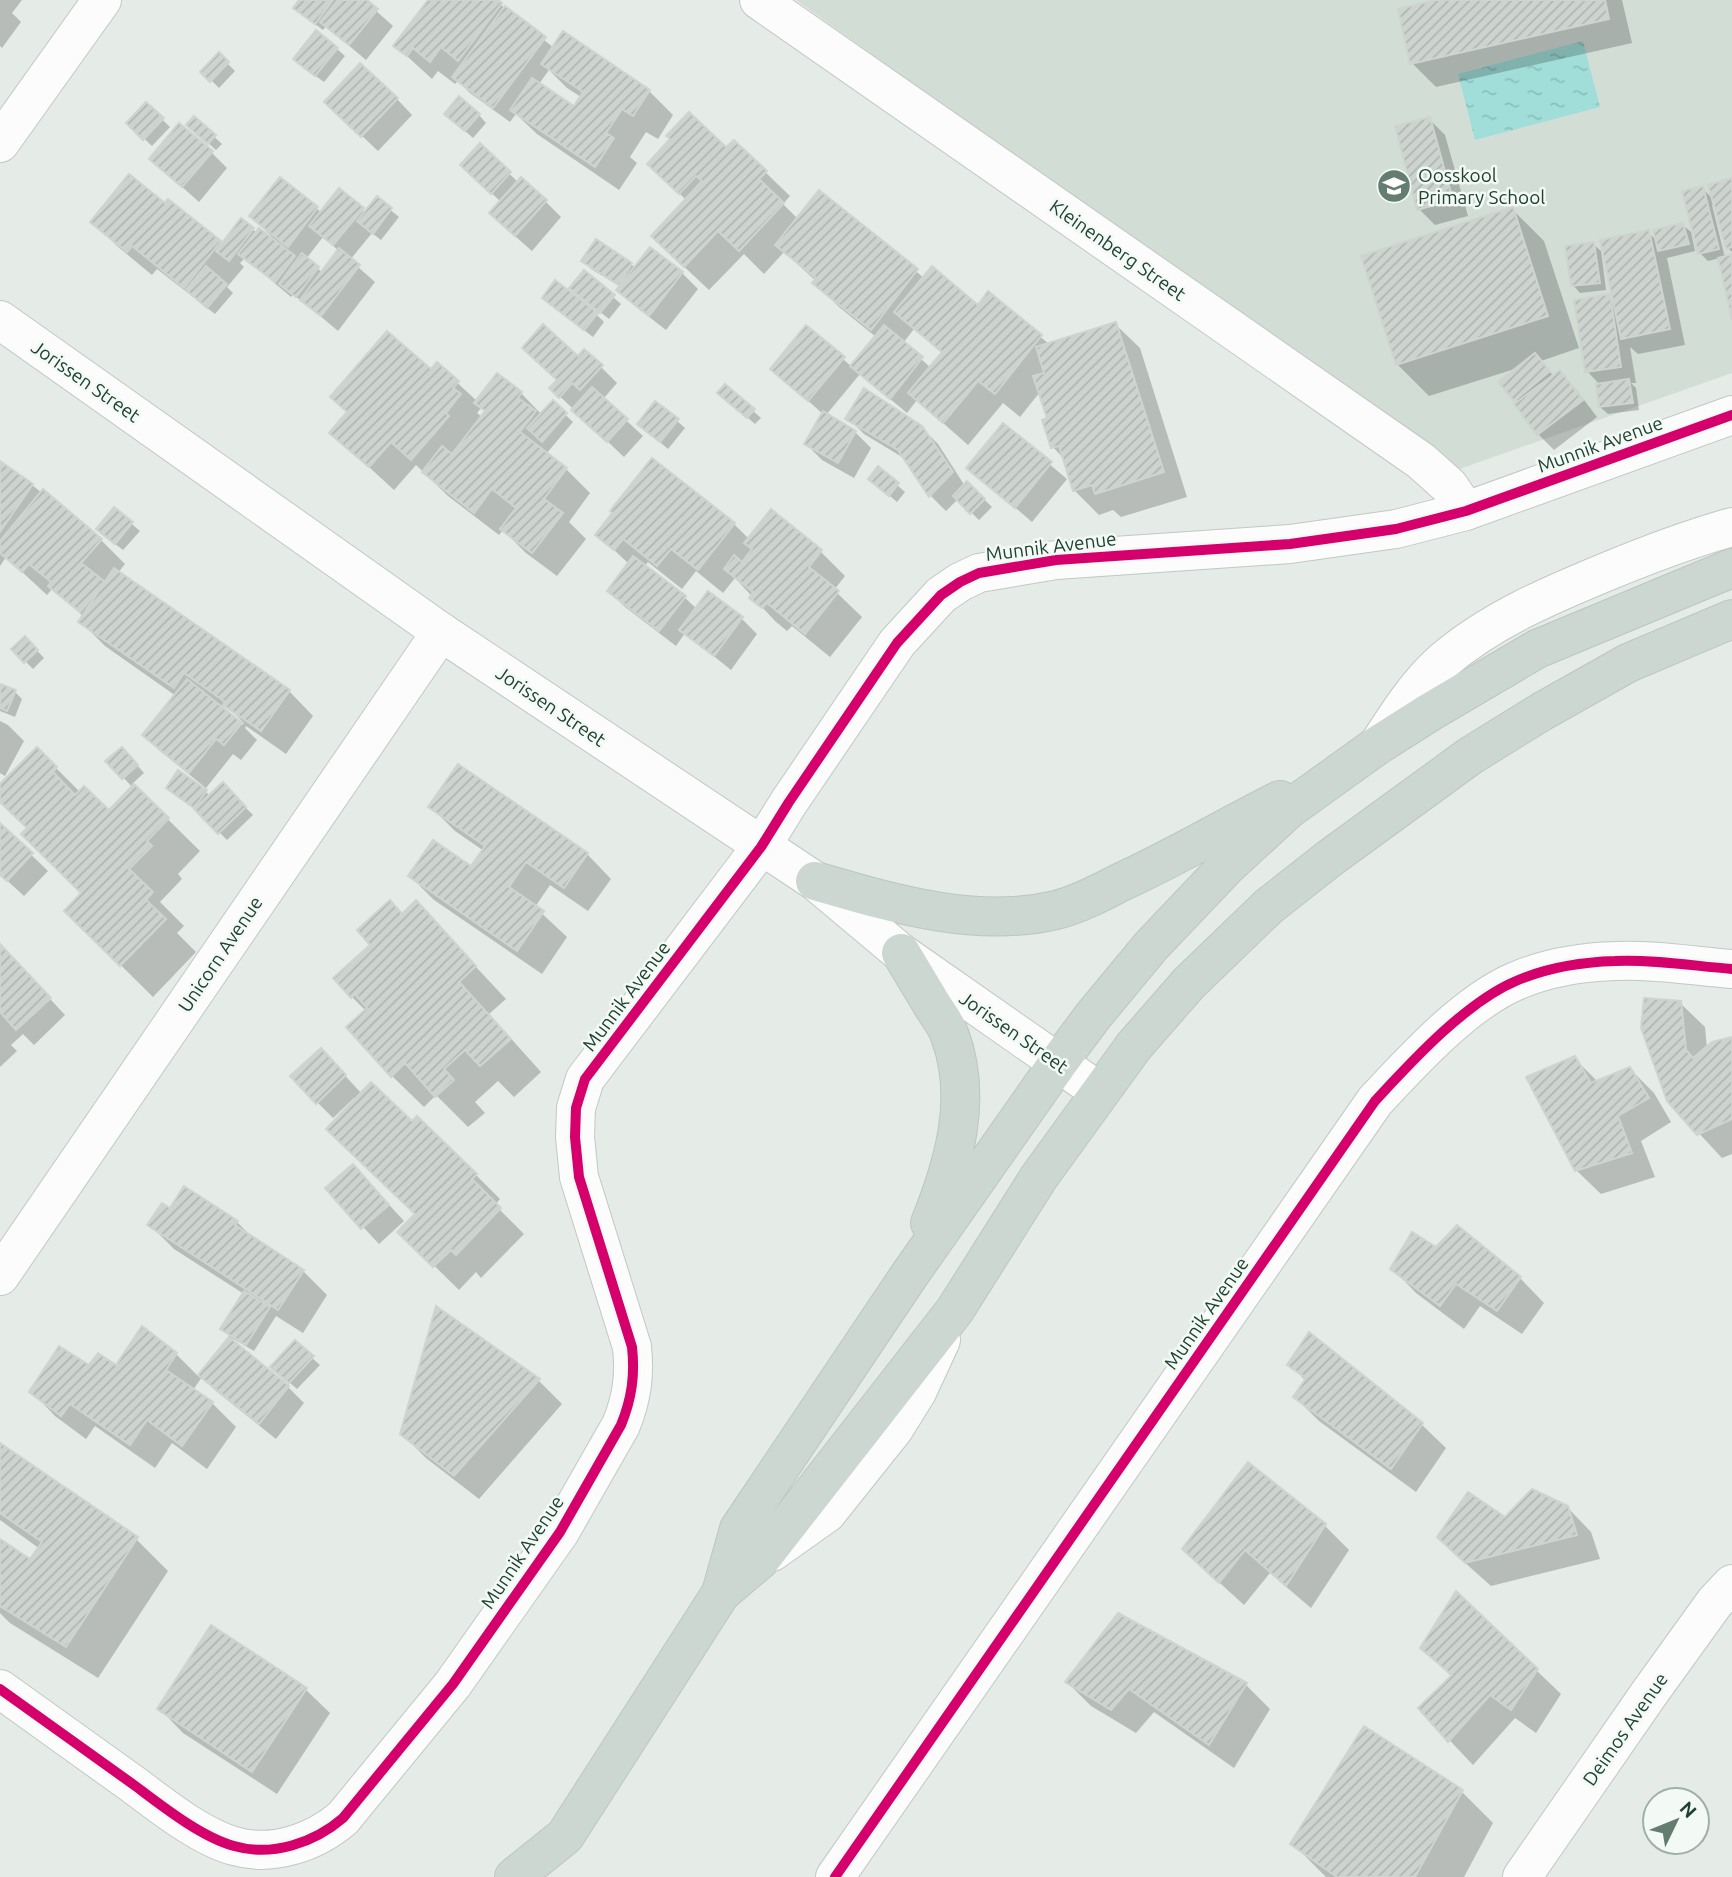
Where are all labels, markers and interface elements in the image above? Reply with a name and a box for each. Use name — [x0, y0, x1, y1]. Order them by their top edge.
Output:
place label: Oosskool Primary School — [1418, 164, 1545, 208]
school or university icon: Oosskool Primary School — [1375, 167, 1413, 205]
street label: Kleinenberg Street — [1046, 195, 1191, 305]
street label: Jorissen Street — [27, 335, 145, 427]
street label: Munnik Avenue — [1534, 411, 1666, 477]
street label: Munnik Avenue — [984, 527, 1118, 565]
street label: Jorissen Street — [492, 661, 610, 751]
street label: Unicorn Avenue — [173, 892, 267, 1016]
street label: Munnik Avenue — [578, 937, 674, 1055]
street label: Jorissen Street — [955, 986, 1073, 1078]
street label: Munnik Avenue — [1159, 1253, 1253, 1373]
street label: Munnik Avenue — [476, 1491, 568, 1613]
street label: Deimos Avenue — [1578, 1668, 1672, 1790]
north arrow — [1641, 1786, 1711, 1856]
text: N — [1676, 1797, 1701, 1822]

